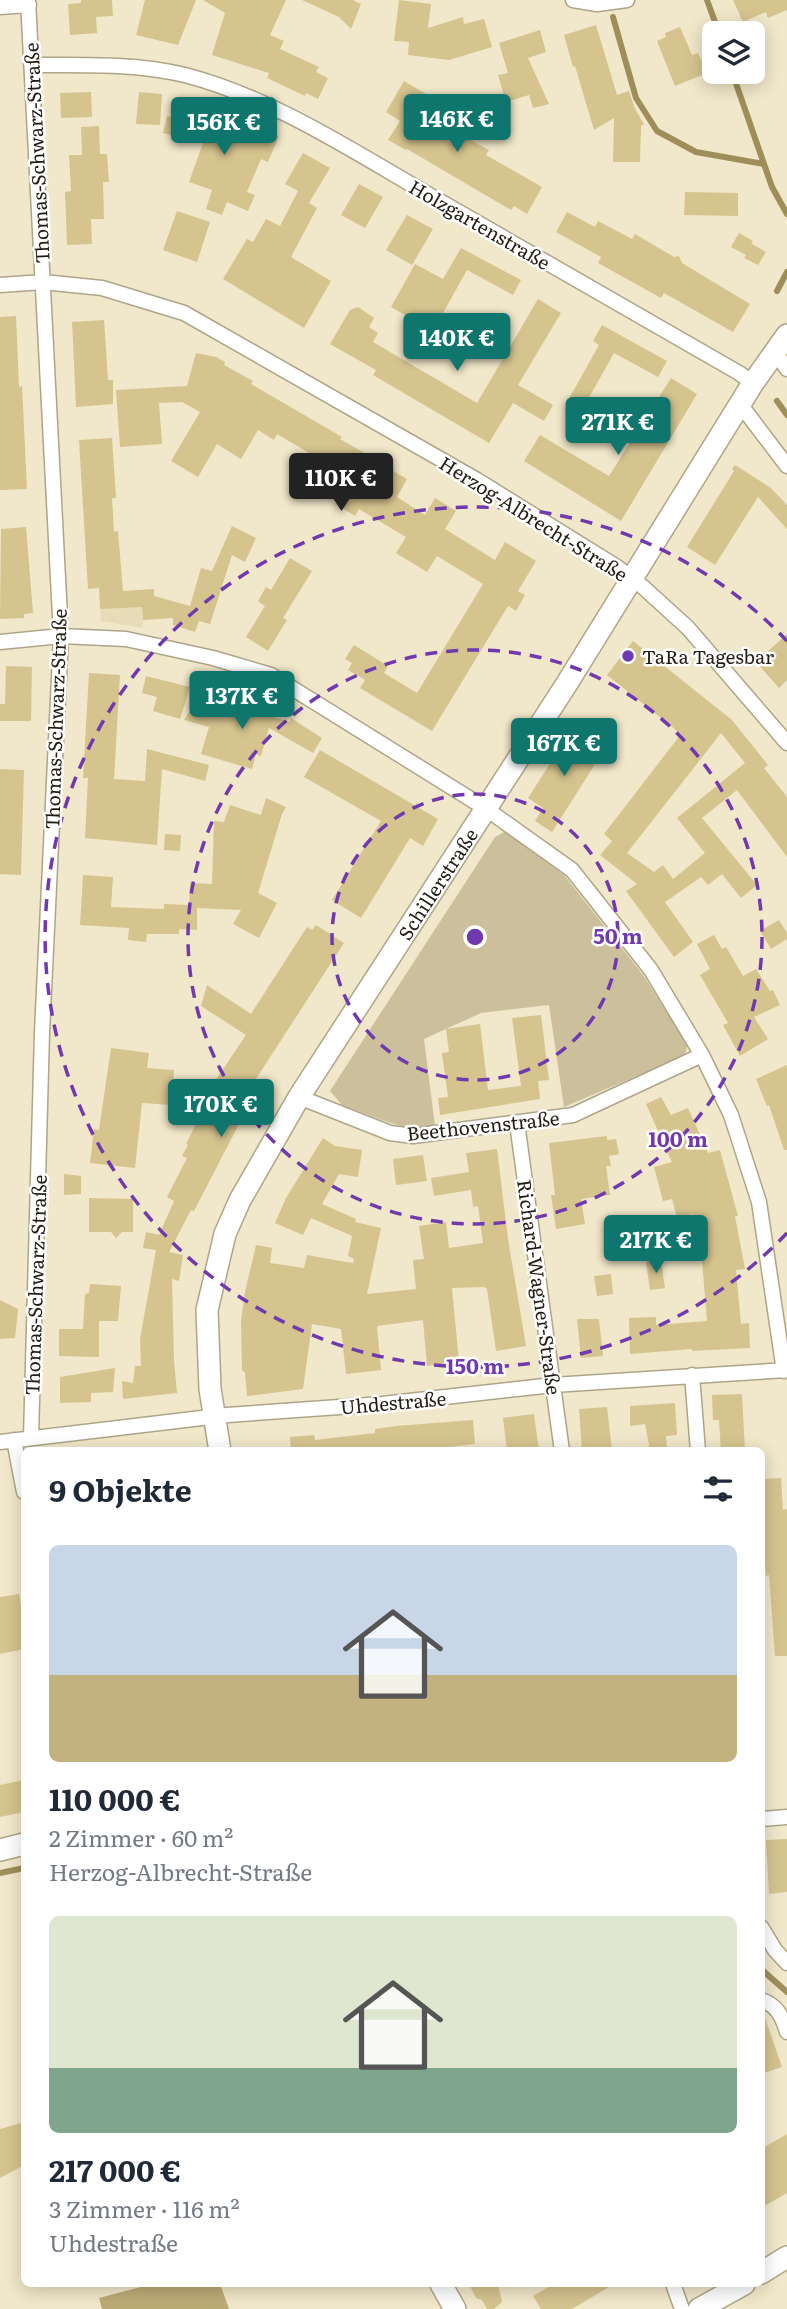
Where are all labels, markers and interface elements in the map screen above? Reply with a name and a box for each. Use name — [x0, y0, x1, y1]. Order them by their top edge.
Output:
map controls — [702, 21, 765, 84]
button: layers — [702, 21, 765, 84]
street label: Thomas-Schwarz-Straße — [16, 42, 56, 264]
pin: 146K € — [400, 94, 514, 154]
pin: 156K € — [167, 97, 281, 157]
text: 146K € — [420, 100, 494, 134]
text: 156K € — [187, 103, 261, 137]
street label: Holzgartenstraße — [404, 172, 556, 276]
pin: 140K € — [400, 314, 514, 373]
text: 140K € — [419, 319, 495, 353]
pin: 271K € — [561, 398, 675, 457]
text: 271K € — [582, 403, 654, 437]
street label: Herzog-Albrecht-Straße — [434, 449, 634, 588]
pin: 110K € — [284, 454, 398, 513]
text: 110K € — [305, 459, 377, 493]
street label: Thomas-Schwarz-Straße — [37, 608, 73, 830]
place label: TaRa Tagesbar — [642, 642, 774, 670]
marker: TaRa Tagesbar — [620, 648, 636, 664]
pin: 137K € — [185, 672, 299, 731]
text: 137K € — [205, 677, 279, 711]
pin: 167K € — [507, 718, 621, 778]
text: 167K € — [527, 724, 601, 758]
street label: Schillerstraße — [391, 822, 484, 945]
text: 50 m — [593, 919, 643, 950]
centre of rings — [463, 925, 487, 949]
pin: 170K € — [164, 1080, 278, 1139]
text: 170K € — [184, 1085, 258, 1119]
street label: Beethovenstraße — [405, 1103, 561, 1147]
text: 100 m — [648, 1122, 708, 1153]
street label: Thomas-Schwarz-Straße — [17, 1174, 53, 1396]
street label: Richard-Wagner-Straße — [511, 1177, 569, 1397]
pin: 217K € — [599, 1216, 713, 1275]
text: 217K € — [620, 1221, 692, 1255]
text: 150 m — [446, 1349, 504, 1380]
street label: Uhdestraße — [339, 1383, 447, 1421]
text: 9 Objekte — [49, 1467, 192, 1511]
icon: filters — [699, 1470, 737, 1508]
icon: home — [330, 1591, 456, 1717]
text: 110 000 € — [49, 1776, 181, 1820]
text: 2 Zimmer · 60 m² — [49, 1820, 233, 1854]
text: Herzog-Albrecht-Straße — [49, 1854, 312, 1888]
icon: home — [330, 1962, 456, 2088]
text: 217 000 € — [49, 2147, 181, 2191]
text: 3 Zimmer · 116 m² — [49, 2191, 240, 2225]
text: Uhdestraße — [49, 2225, 178, 2259]

